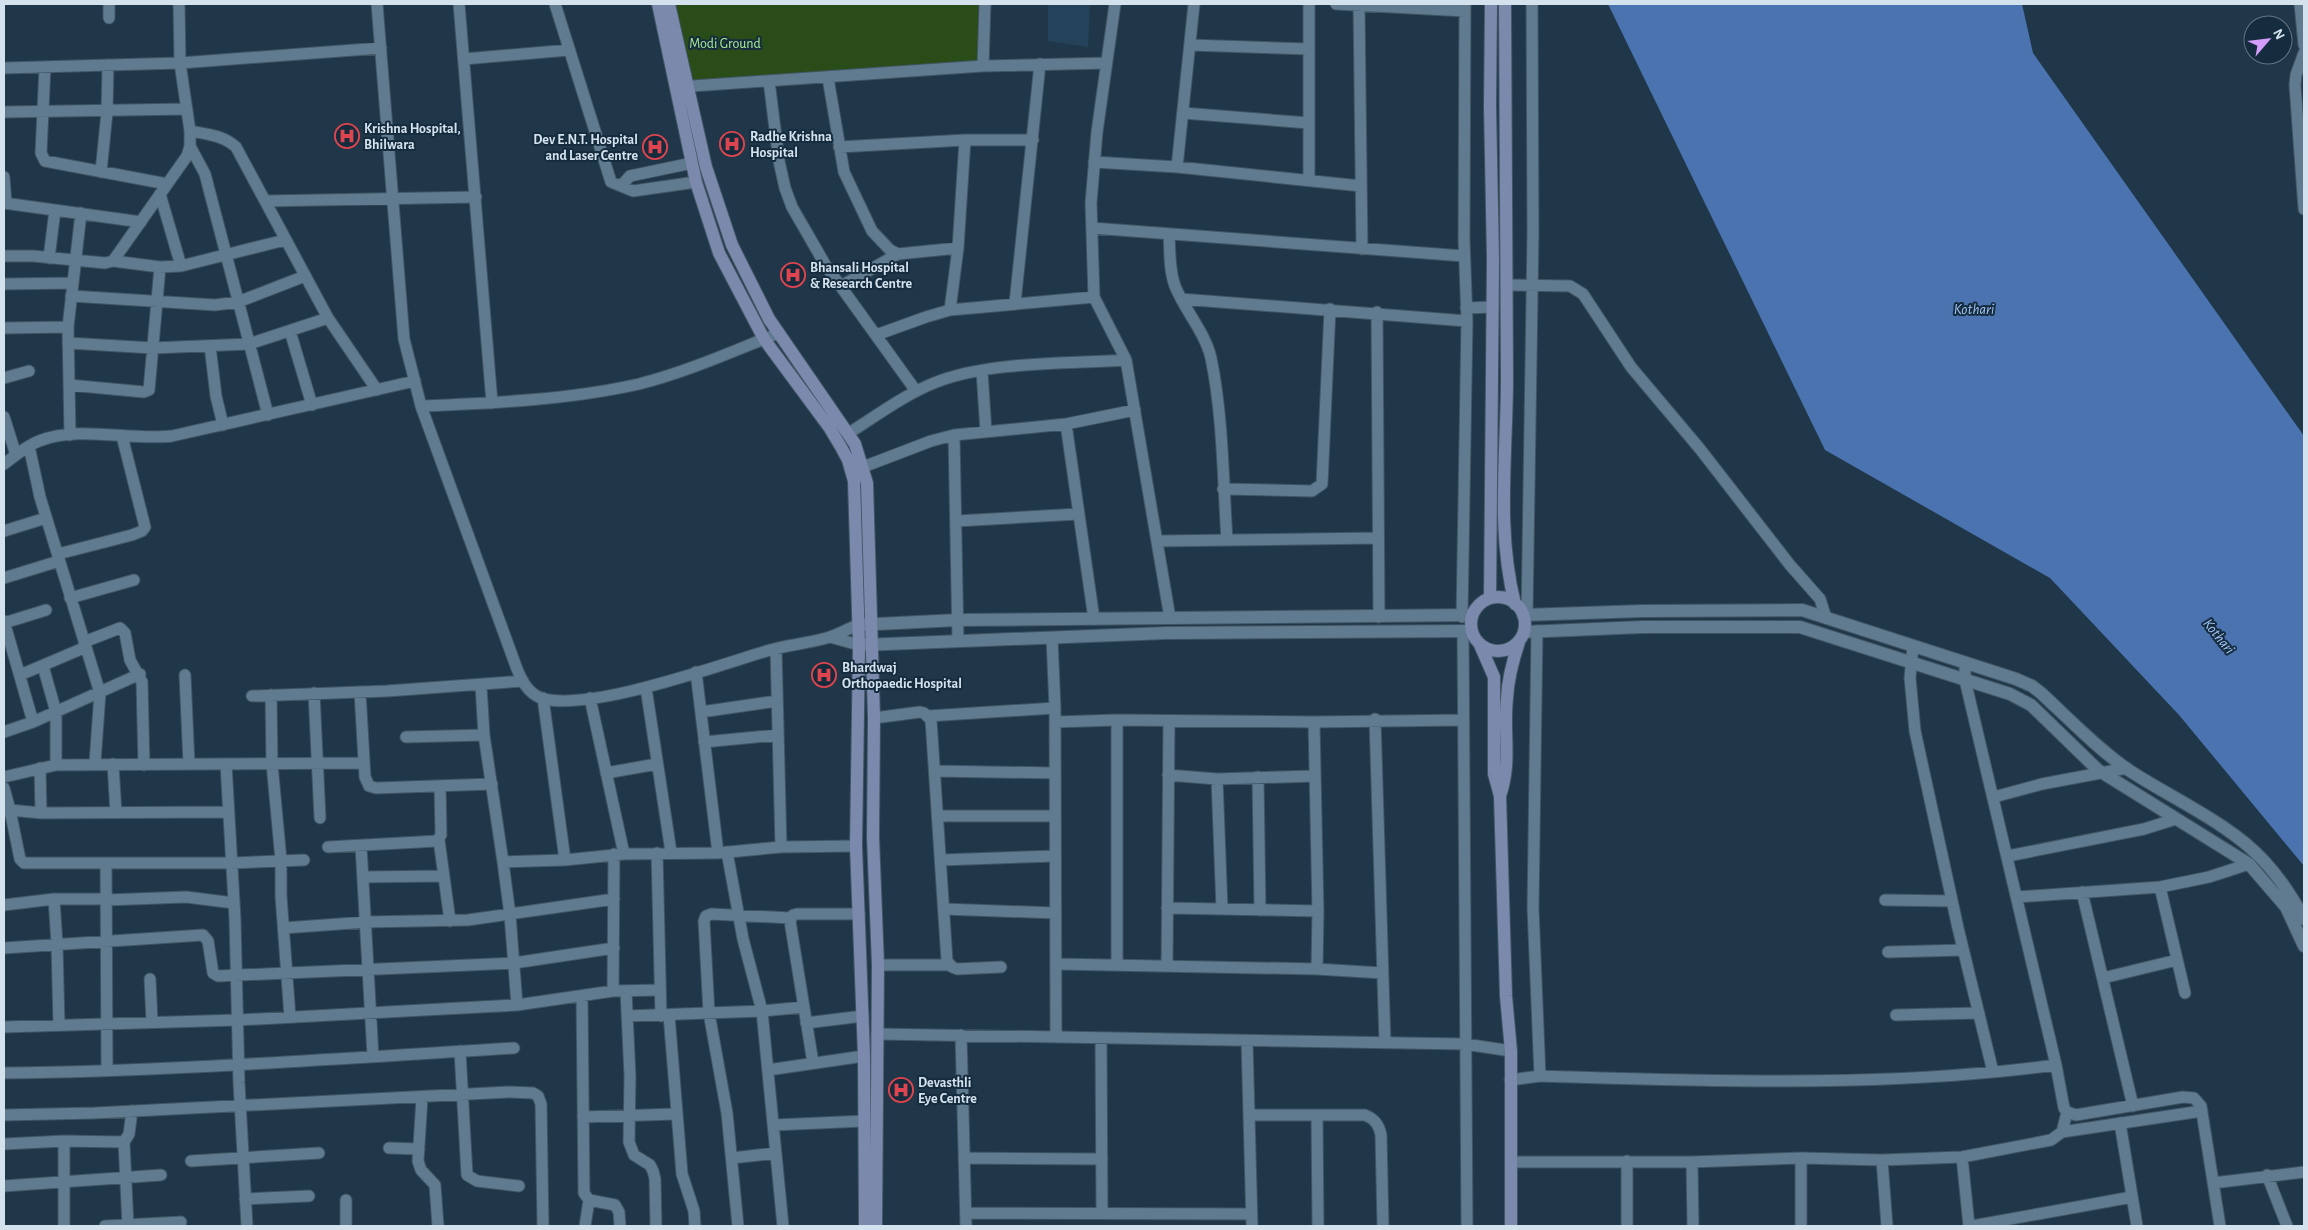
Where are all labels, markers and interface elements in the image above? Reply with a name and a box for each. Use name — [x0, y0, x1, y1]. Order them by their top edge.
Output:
north arrow — [2243, 15, 2293, 65]
text: N — [2270, 27, 2287, 42]
park label: Modi Ground — [689, 37, 761, 51]
place label: Krishna Hospital, Bhilwara — [364, 122, 461, 152]
hospital icon: Krishna Hospital, Bhilwara — [334, 123, 360, 149]
place label: Radhe Krishna Hospital — [750, 130, 832, 160]
hospital icon: Radhe Krishna Hospital — [719, 131, 745, 157]
place label: Dev E.N.T. Hospital and Laser Centre — [533, 133, 638, 163]
hospital icon: Dev E.N.T. Hospital and Laser Centre — [642, 134, 668, 160]
place label: Bhansali Hospital & Research Centre — [810, 261, 913, 291]
hospital icon: Bhansali Hospital & Research Centre — [780, 262, 806, 288]
water label: Kothari — [1954, 302, 1994, 317]
water label: Kothari — [2200, 616, 2237, 657]
place label: Bhardwaj Orthopaedic Hospital — [842, 661, 962, 691]
hospital icon: Bhardwaj Orthopaedic Hospital — [811, 662, 837, 688]
place label: Devasthli Eye Centre — [918, 1076, 977, 1106]
hospital icon: Devasthli Eye Centre — [888, 1077, 914, 1103]

